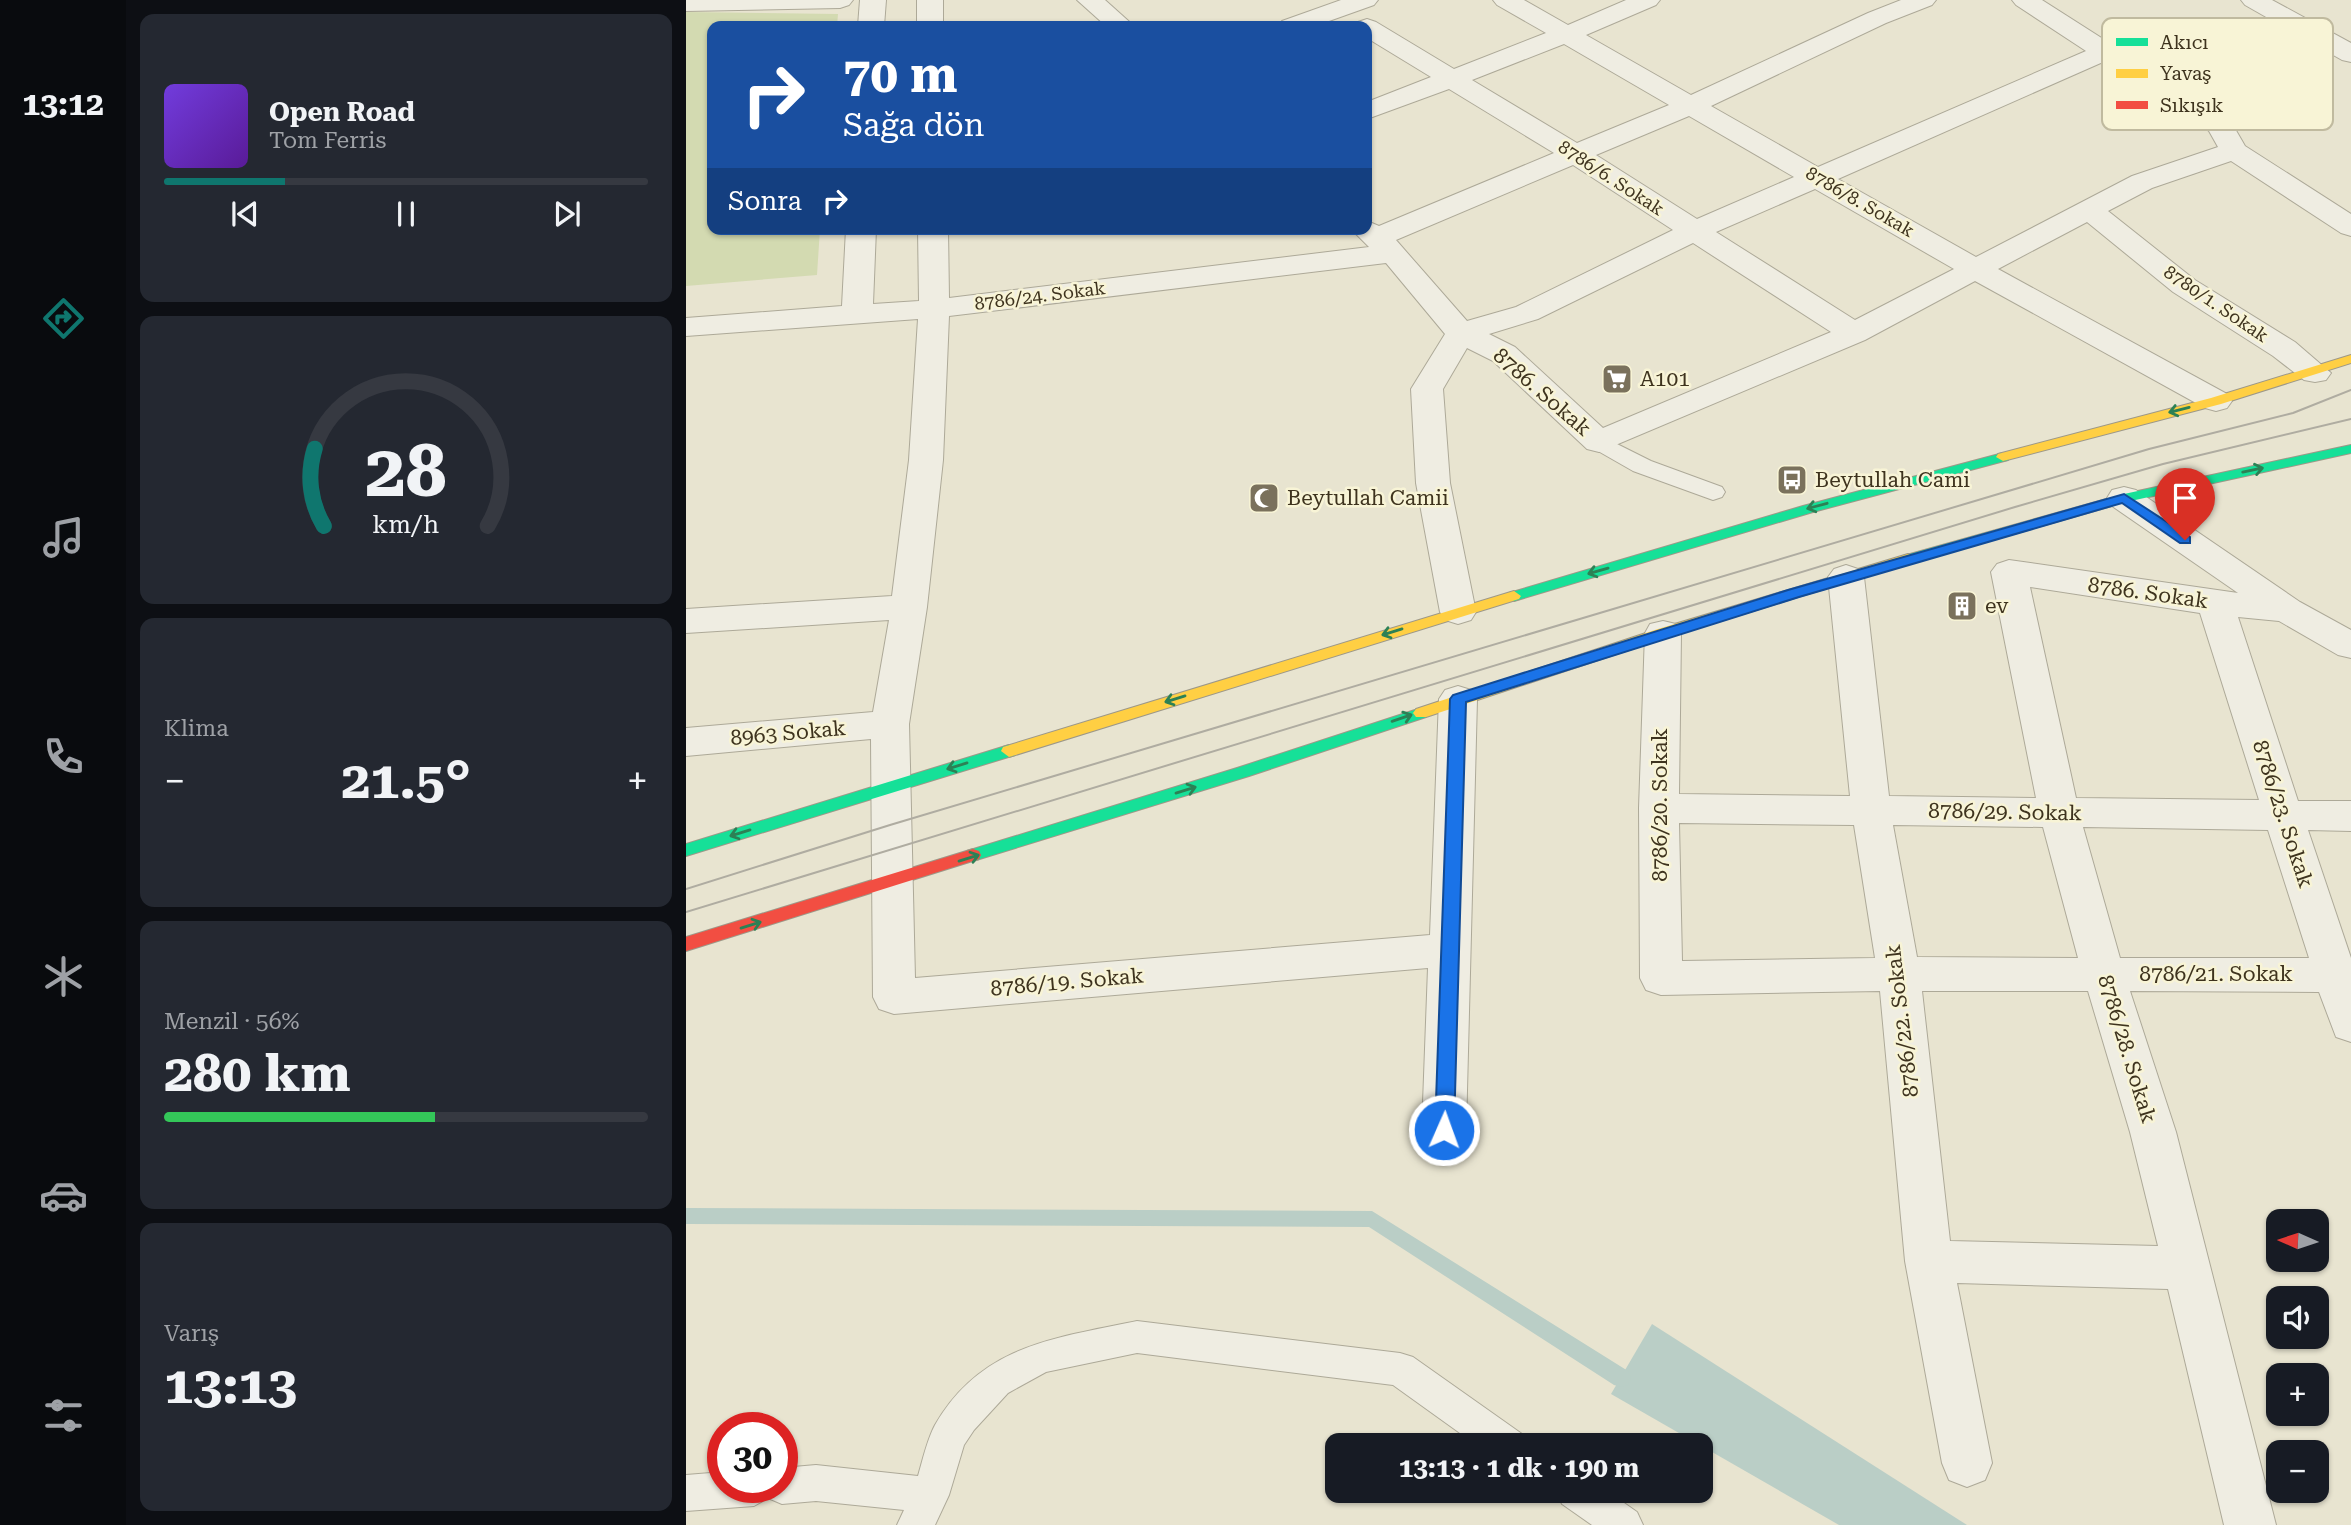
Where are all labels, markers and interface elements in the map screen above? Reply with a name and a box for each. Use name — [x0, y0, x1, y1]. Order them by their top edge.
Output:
legend — [2102, 18, 2333, 130]
text: Akıcı — [2160, 31, 2208, 54]
text: 70 m — [843, 47, 958, 104]
icon: right — [728, 49, 819, 140]
text: Yavaş — [2160, 62, 2211, 85]
text: 13:12 — [22, 85, 104, 123]
text: Sıkışık — [2160, 94, 2223, 117]
text: Open Road — [269, 97, 415, 127]
text: Sağa dön — [843, 106, 984, 144]
text: Tom Ferris — [269, 127, 386, 154]
street label: 8786/6. Sokak — [1555, 136, 1668, 220]
street label: 8786/8. Sokak — [1802, 162, 1918, 241]
icon: right — [816, 182, 854, 220]
text: Sonra — [728, 186, 802, 216]
icon: previous — [226, 195, 264, 233]
icon: pause — [387, 195, 425, 233]
icon: next — [548, 195, 586, 233]
street label: 8780/1. Sokak — [2160, 261, 2273, 346]
street label: 8786/24. Sokak — [973, 277, 1107, 314]
icon: directions — [39, 294, 88, 343]
street label: 8786. Sokak — [1488, 343, 1596, 441]
supermarket icon: A101 — [1600, 362, 1634, 396]
place label: A101 — [1640, 367, 1690, 391]
one-way arrow — [2168, 404, 2190, 417]
text: 28 — [365, 430, 447, 515]
bus stop icon: Beytullah Cami — [1775, 463, 1809, 497]
one-way arrow — [2241, 463, 2264, 477]
place label: Beytullah Cami — [1815, 468, 1970, 492]
pin — [2155, 468, 2215, 540]
icon: arrive — [2166, 479, 2204, 517]
mosque icon: Beytullah Camii — [1247, 481, 1281, 515]
place label: Beytullah Camii — [1287, 486, 1449, 510]
one-way arrow — [1806, 501, 1828, 514]
text: km/h — [373, 510, 439, 539]
icon: music — [39, 513, 88, 562]
one-way arrow — [1588, 565, 1610, 578]
street label: 8786. Sokak — [2086, 573, 2210, 613]
building icon: ev — [1945, 589, 1979, 623]
place label: ev — [1985, 594, 2009, 618]
one-way arrow — [1382, 627, 1404, 640]
one-way arrow — [1164, 694, 1186, 707]
one-way arrow — [1390, 711, 1412, 723]
text: Klima — [164, 715, 229, 742]
street label: 8963 Sokak — [729, 716, 847, 750]
street label: 8786/20. Sokak — [1648, 728, 1672, 882]
icon: phone — [39, 732, 88, 781]
street label: 8786/23. Sokak — [2248, 737, 2318, 891]
text: 21.5° — [341, 750, 471, 811]
text: − — [164, 759, 185, 803]
text: + — [627, 759, 648, 803]
one-way arrow — [947, 760, 969, 773]
one-way arrow — [1175, 782, 1197, 795]
street label: 8786/29. Sokak — [1928, 799, 2082, 825]
one-way arrow — [730, 828, 752, 841]
one-way arrow — [958, 851, 980, 864]
one-way arrow — [740, 917, 762, 930]
street label: 8786/22. Sokak — [1881, 943, 1923, 1099]
icon: climate — [39, 952, 88, 1001]
street label: 8786/21. Sokak — [2139, 962, 2293, 986]
street label: 8786/19. Sokak — [989, 963, 1145, 1001]
street label: 8786/28. Sokak — [2093, 972, 2161, 1126]
text: Menzil · 56% — [164, 1008, 300, 1035]
text: 280 km — [164, 1043, 351, 1104]
position arrow — [1407, 1093, 1481, 1167]
icon: car — [39, 1171, 88, 1220]
north arrow — [2266, 1209, 2329, 1272]
map controls — [2266, 1209, 2329, 1503]
button: sound — [2266, 1286, 2329, 1349]
text: Varış — [164, 1320, 219, 1347]
text: 13:13 — [164, 1355, 297, 1416]
button: + — [2266, 1363, 2329, 1426]
icon: filters — [39, 1391, 88, 1440]
speed limit sign: 30 — [707, 1412, 798, 1503]
button: − — [2266, 1440, 2329, 1503]
text: 13:13 · 1 dk · 190 m — [1399, 1453, 1639, 1483]

